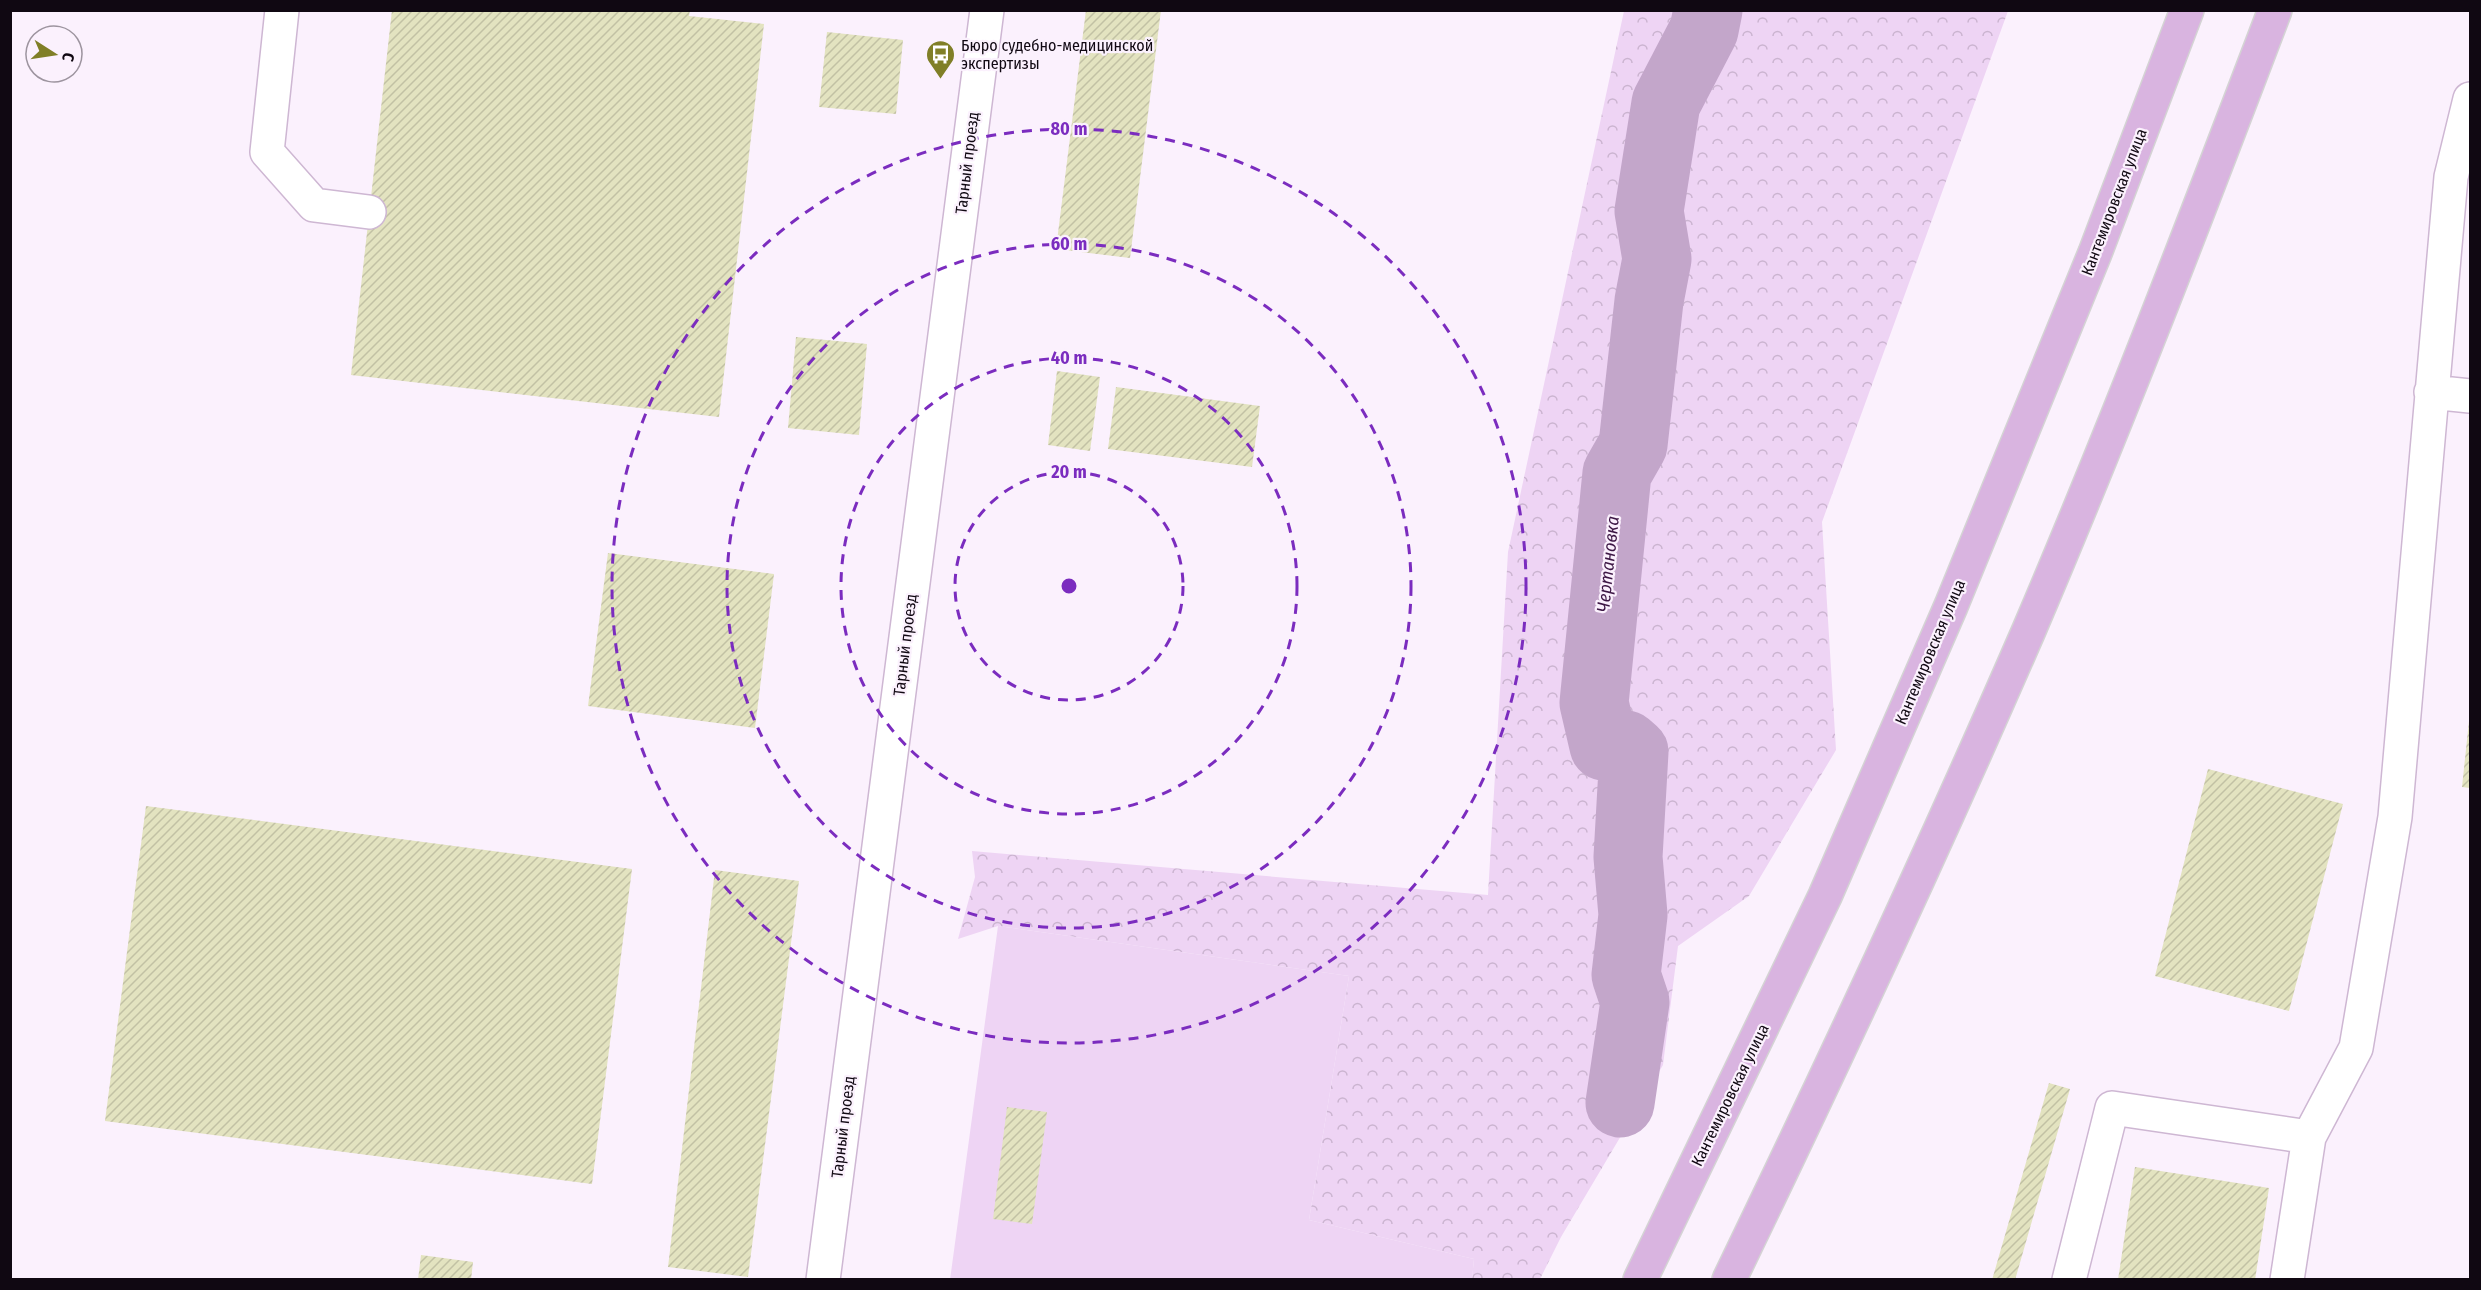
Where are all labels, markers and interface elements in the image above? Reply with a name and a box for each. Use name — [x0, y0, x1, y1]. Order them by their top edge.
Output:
north arrow — [24, 24, 84, 84]
place label: Бюро судебно-медицинской экспертизы — [961, 36, 1153, 73]
bus stop icon: Бюро судебно-медицинской экспертизы — [924, 38, 956, 80]
text: С — [58, 51, 78, 64]
street label: Тарный проезд — [951, 111, 983, 215]
text: 80 m — [1051, 118, 1087, 140]
street label: Кантемировская улица — [2077, 126, 2151, 278]
text: 60 m — [1051, 233, 1087, 255]
text: 40 m — [1051, 347, 1087, 369]
text: 20 m — [1050, 461, 1087, 483]
water label: Чертановка — [1592, 515, 1624, 613]
centre of rings — [1059, 576, 1079, 596]
street label: Кантемировская улица — [1891, 576, 1969, 727]
street label: Тарный проезд — [889, 593, 921, 697]
street label: Кантемировская улица — [1687, 1021, 1773, 1169]
street label: Тарный проезд — [827, 1075, 859, 1179]

